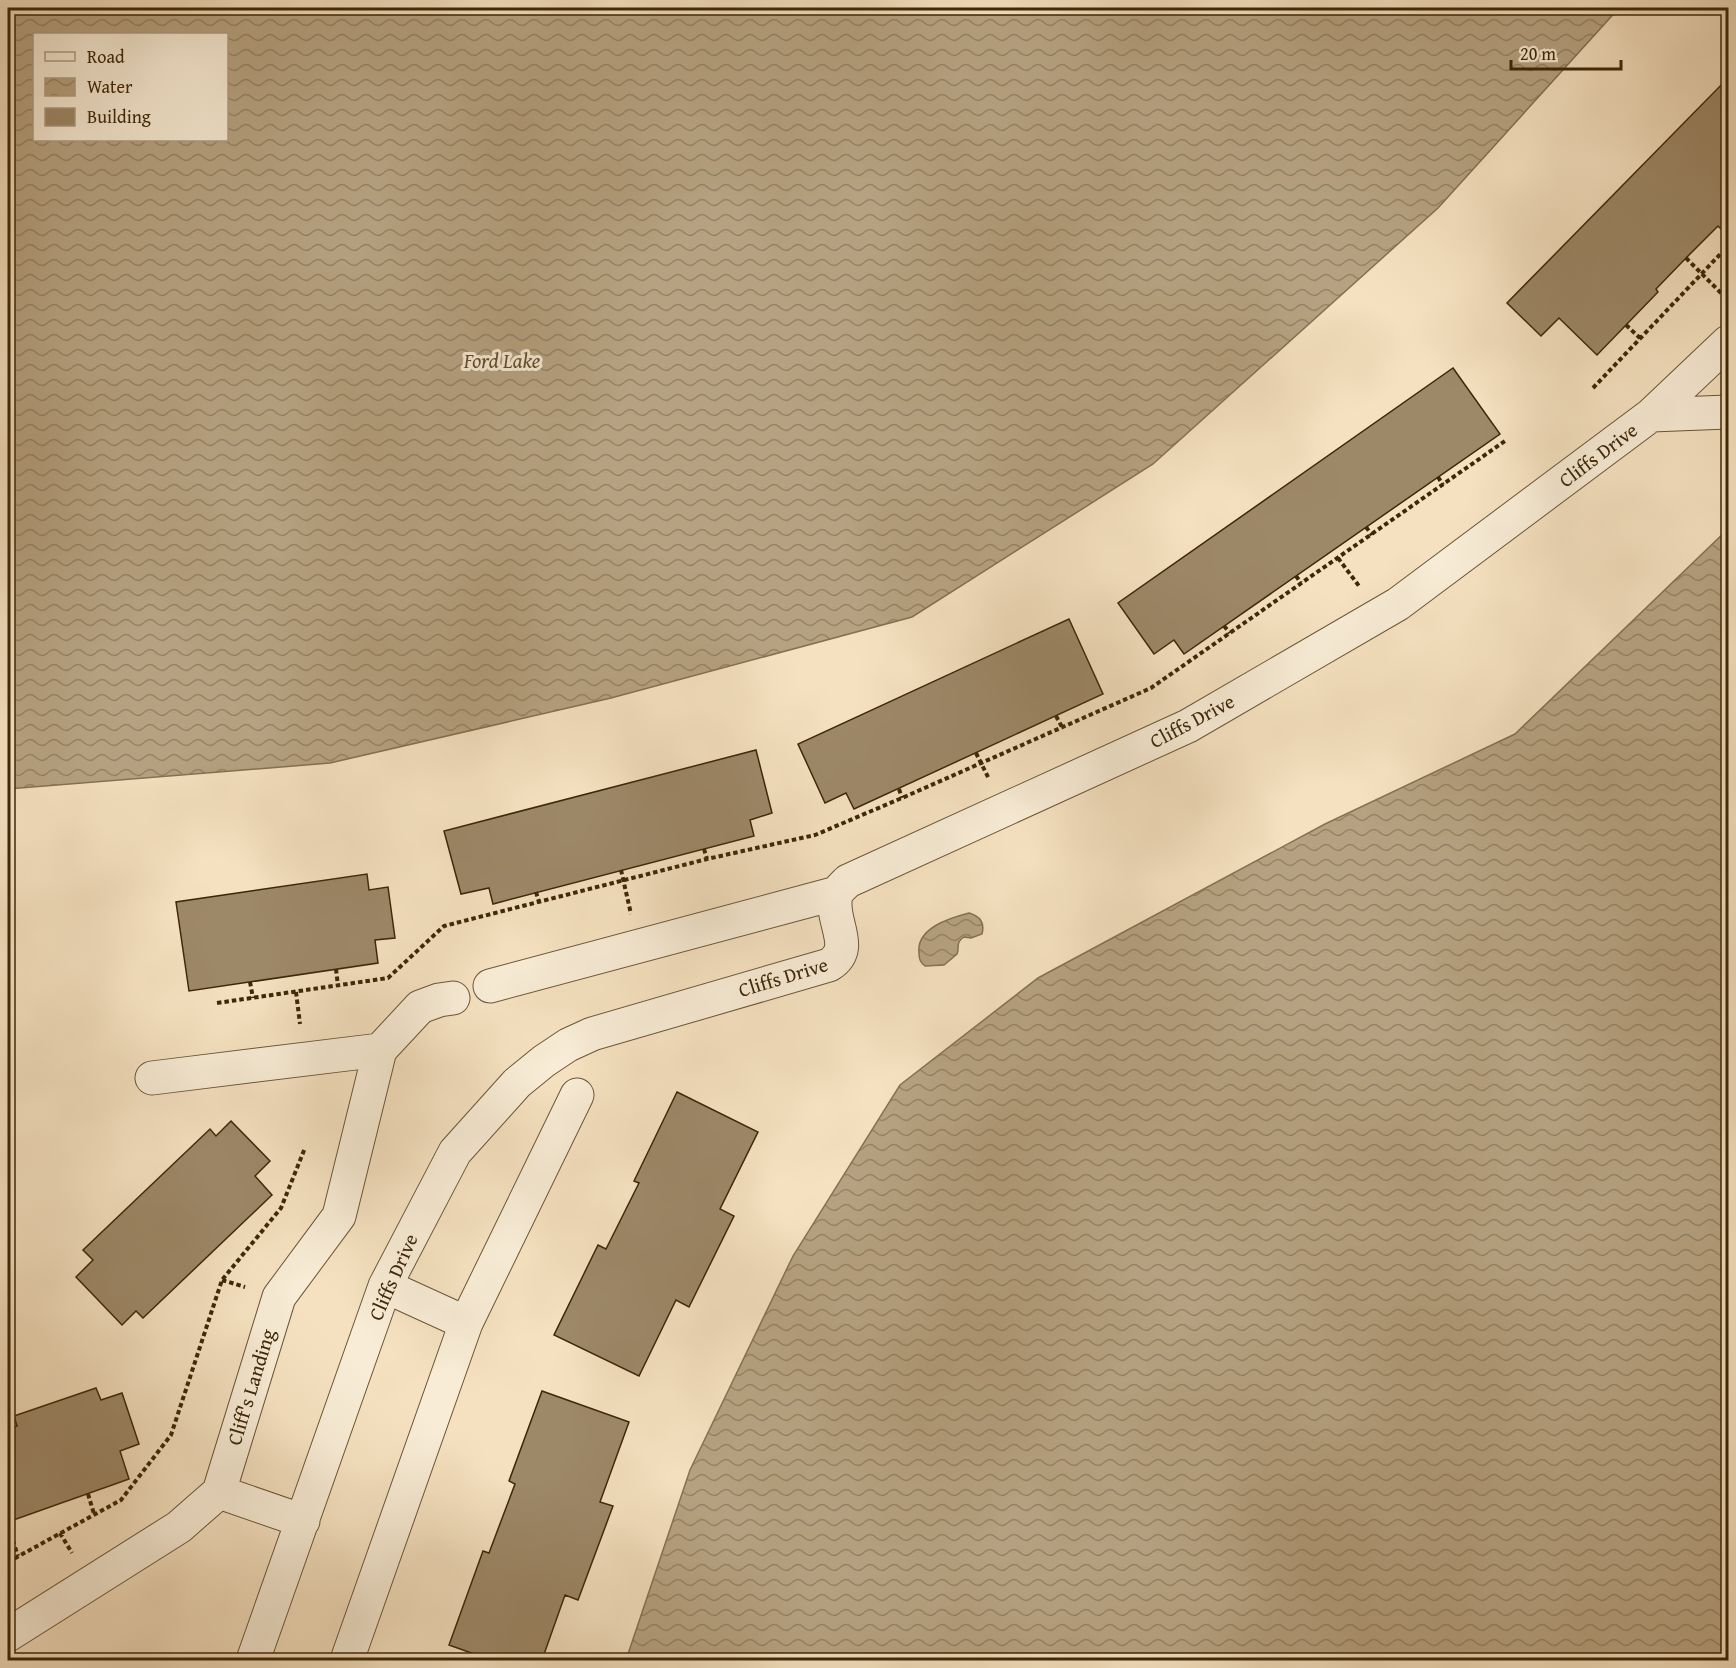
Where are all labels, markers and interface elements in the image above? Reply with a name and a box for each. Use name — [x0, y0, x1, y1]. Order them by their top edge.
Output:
legend — [33, 33, 228, 141]
scale bar — [1511, 33, 1620, 71]
text: 20 m — [1520, 40, 1556, 67]
text: Road — [87, 43, 125, 70]
text: Water — [87, 73, 133, 100]
text: Building — [87, 103, 151, 130]
water label: Ford Lake — [463, 345, 540, 376]
street label: Cliffs Drive — [1552, 415, 1643, 494]
street label: Cliffs Drive — [1144, 686, 1239, 755]
street label: Cliffs Drive — [735, 949, 831, 1004]
street label: Cliffs Drive — [361, 1229, 425, 1325]
street label: Cliff's Landing — [219, 1325, 282, 1449]

